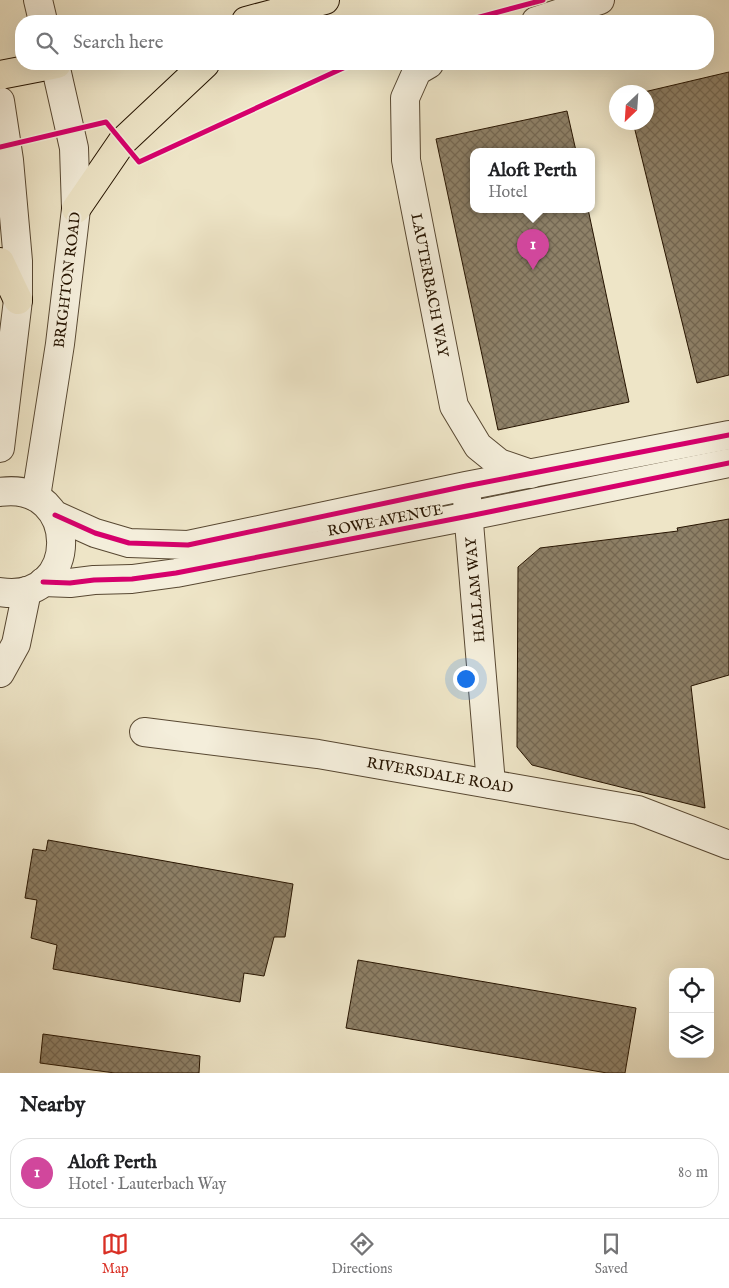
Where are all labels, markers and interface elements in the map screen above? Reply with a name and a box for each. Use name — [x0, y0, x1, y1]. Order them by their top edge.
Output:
search box — [15, 15, 714, 70]
icon: search — [33, 29, 61, 57]
text: Search here — [73, 31, 164, 55]
north arrow — [609, 85, 654, 130]
popup — [470, 148, 595, 213]
text: Aloft Perth — [488, 159, 577, 183]
text: Hotel — [488, 183, 527, 203]
street label: BRIGHTON ROAD — [50, 211, 85, 349]
street label: LAUTERBACH WAY — [406, 212, 453, 359]
pin: 1 — [517, 229, 549, 270]
street label: ROWE AVENUE — [326, 500, 444, 541]
street label: HALLAM WAY — [461, 536, 490, 643]
your location — [453, 666, 479, 692]
street label: RIVERSDALE ROAD — [365, 753, 515, 798]
map controls — [669, 968, 714, 1058]
button: locate — [669, 968, 714, 1013]
button: layers — [669, 1013, 714, 1058]
text: Nearby — [20, 1092, 85, 1119]
text: Aloft Perth — [68, 1151, 157, 1175]
text: 1 — [34, 1163, 40, 1183]
text: 80 m — [678, 1163, 708, 1183]
text: Hotel · Lauterbach Way — [68, 1175, 226, 1195]
tab: Map — [101, 1230, 129, 1278]
tab: Directions — [331, 1230, 392, 1278]
tab: Saved — [595, 1230, 628, 1278]

